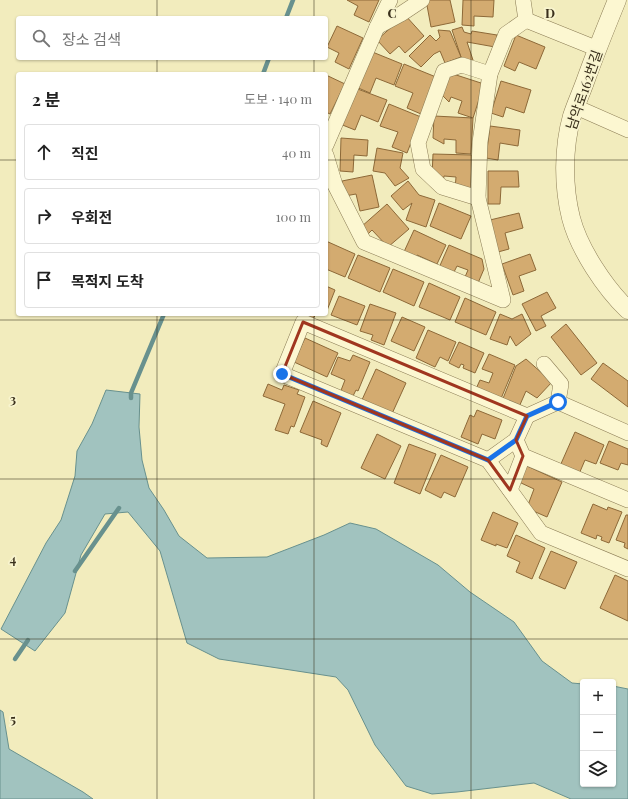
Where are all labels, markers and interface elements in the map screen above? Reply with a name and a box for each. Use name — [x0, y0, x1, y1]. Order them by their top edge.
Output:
text: C — [387, 4, 397, 21]
text: D — [545, 4, 555, 21]
search box — [16, 16, 328, 60]
icon: search — [30, 27, 52, 49]
text: 장소 검색 — [62, 29, 121, 49]
street label: 남악로162번길 — [561, 47, 606, 132]
text: 2 분 — [32, 88, 60, 110]
text: 도보 · 140 m — [244, 90, 312, 107]
icon: ahead — [33, 141, 55, 163]
text: 직진 — [71, 143, 99, 163]
text: 40 m — [282, 144, 311, 161]
icon: right — [33, 205, 55, 227]
text: 우회전 — [71, 207, 112, 227]
text: 100 m — [276, 208, 311, 225]
icon: arrive — [33, 269, 55, 291]
text: 목적지 도착 — [71, 271, 144, 291]
route end — [273, 365, 291, 383]
text: 3 — [10, 390, 16, 407]
route start — [549, 393, 567, 411]
text: 4 — [10, 550, 17, 567]
map controls — [580, 679, 616, 787]
button: + — [580, 679, 616, 715]
text: 5 — [10, 710, 16, 727]
button: − — [580, 715, 616, 751]
button: layers — [580, 751, 616, 787]

